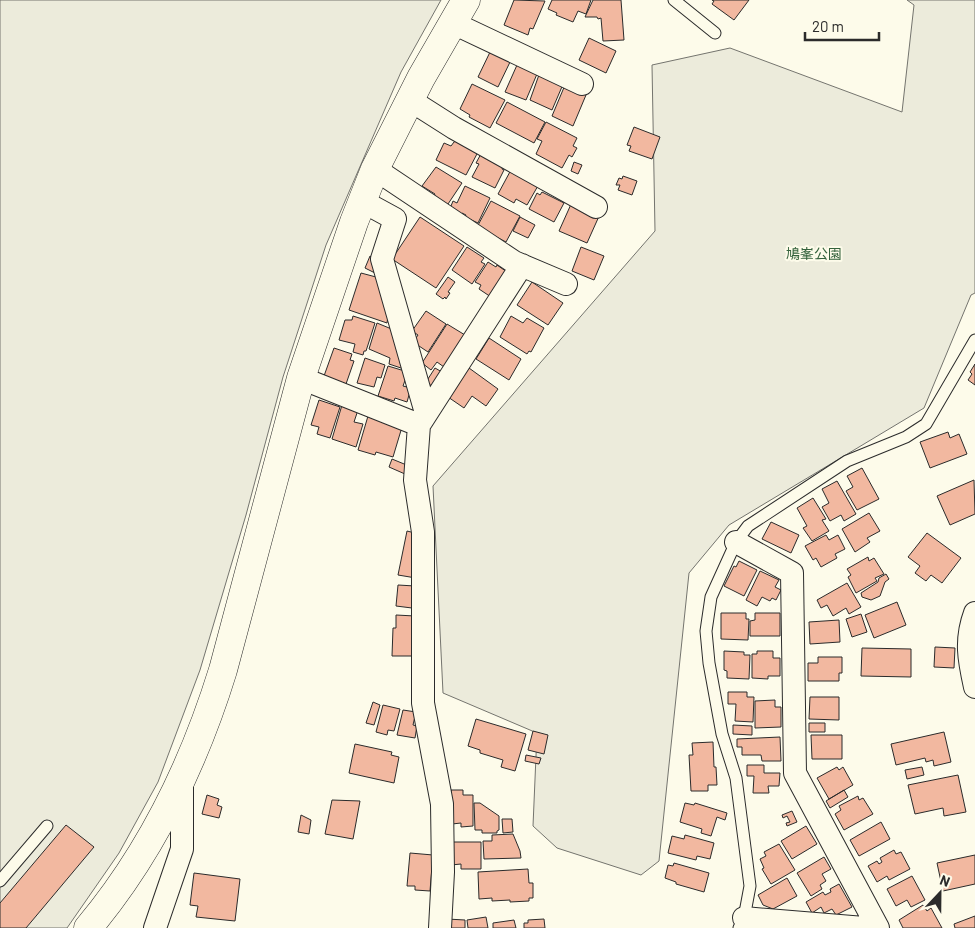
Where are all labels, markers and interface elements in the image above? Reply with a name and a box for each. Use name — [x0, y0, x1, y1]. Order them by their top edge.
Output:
scale bar — [805, 10, 879, 42]
text: 20 m — [812, 17, 844, 35]
park label: 鳩峯公園 — [786, 245, 842, 262]
north arrow — [915, 868, 965, 918]
text: N — [938, 871, 953, 890]

